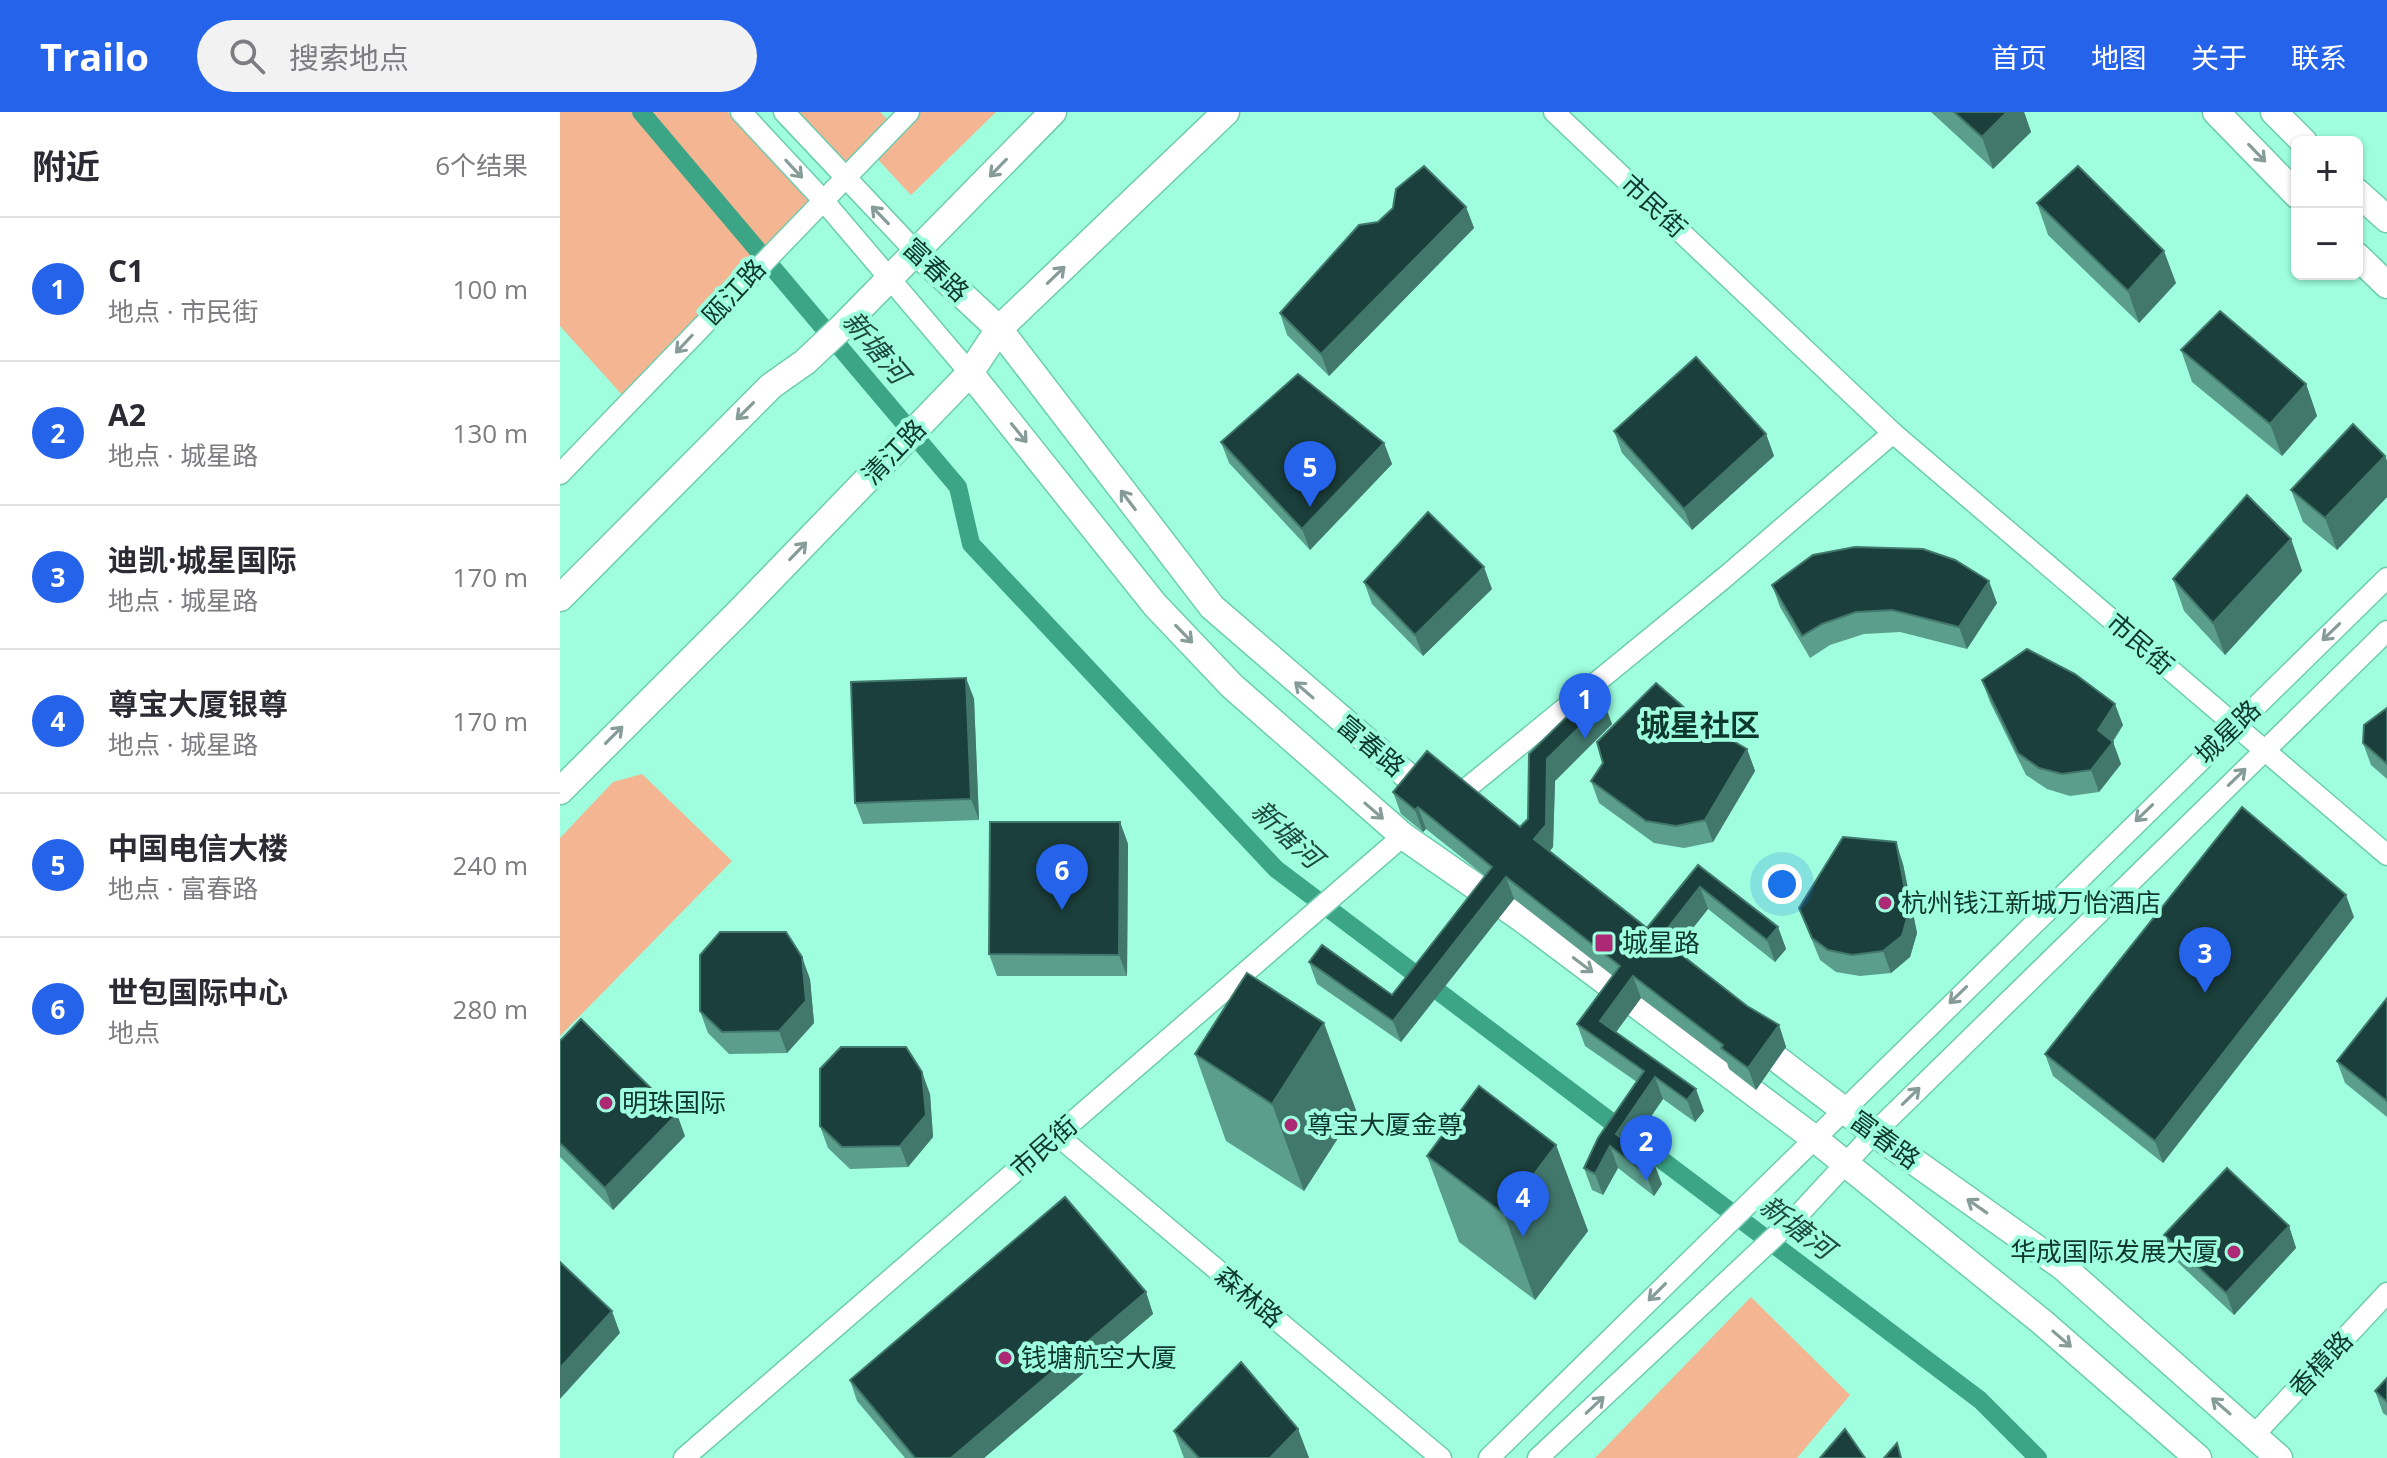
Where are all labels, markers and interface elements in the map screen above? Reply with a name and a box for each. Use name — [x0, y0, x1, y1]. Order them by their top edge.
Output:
search box — [197, 20, 757, 92]
text: Trailo — [40, 30, 149, 82]
icon: search — [225, 34, 269, 78]
text: 搜索地点 — [289, 37, 409, 78]
text: 首页 — [1991, 38, 2047, 76]
text: 地图 — [2091, 38, 2147, 76]
text: 关于 — [2191, 38, 2247, 76]
text: 联系 — [2291, 38, 2347, 76]
map controls — [2291, 136, 2363, 280]
button: + — [2291, 136, 2363, 208]
text: 附近 — [32, 143, 100, 189]
one-way arrow — [2247, 143, 2266, 163]
text: 6个结果 — [435, 147, 528, 183]
one-way arrow — [989, 158, 1008, 177]
one-way arrow — [785, 159, 803, 179]
street label: 市民街 — [1614, 166, 1695, 245]
one-way arrow — [871, 206, 890, 225]
button: − — [2291, 208, 2363, 280]
street label: 富春路 — [896, 230, 977, 309]
text: C1 — [108, 250, 144, 291]
street label: 瓯江路 — [694, 251, 773, 332]
one-way arrow — [1046, 266, 1065, 285]
text: 1 — [51, 271, 65, 307]
text: 100 m — [453, 271, 528, 307]
text: 地点 · 市民街 — [108, 293, 258, 329]
water label: 新塘河 — [835, 302, 922, 395]
one-way arrow — [675, 334, 694, 354]
text: A2 — [108, 394, 146, 435]
one-way arrow — [736, 401, 755, 420]
street label: 清江路 — [853, 411, 933, 492]
text: 2 — [51, 415, 65, 451]
text: 130 m — [453, 415, 528, 451]
one-way arrow — [1010, 422, 1027, 443]
text: 地点 · 城星路 — [108, 437, 258, 473]
pin: 5 — [1284, 441, 1336, 507]
one-way arrow — [1120, 490, 1137, 511]
text: 迪凯·城星国际 — [108, 539, 297, 580]
one-way arrow — [788, 542, 807, 561]
text: 3 — [51, 559, 65, 595]
text: 170 m — [453, 559, 528, 595]
text: 地点 · 城星路 — [108, 582, 258, 618]
street label: 市民街 — [2099, 604, 2182, 682]
one-way arrow — [2321, 623, 2341, 642]
one-way arrow — [1174, 624, 1193, 644]
pin: 1 — [1559, 673, 1611, 739]
one-way arrow — [1295, 681, 1315, 699]
text: 尊宝大厦银尊 — [108, 683, 288, 724]
street label: 城星路 — [2187, 691, 2268, 771]
text: 4 — [51, 703, 65, 739]
text: 170 m — [453, 703, 528, 739]
district label: 城星社区 — [1640, 704, 1760, 745]
street label: 富春路 — [1330, 706, 1413, 784]
text: 地点 · 城星路 — [108, 726, 258, 762]
one-way arrow — [604, 726, 623, 745]
one-way arrow — [2227, 768, 2246, 787]
water label: 新塘河 — [1244, 791, 1335, 879]
one-way arrow — [1364, 801, 1384, 819]
one-way arrow — [2134, 804, 2154, 823]
text: 中国电信大楼 — [108, 827, 288, 868]
pin: 6 — [1036, 844, 1088, 910]
text: 5 — [51, 847, 65, 883]
text: 240 m — [453, 847, 528, 883]
your location — [1762, 864, 1802, 904]
text: 地点 · 富春路 — [108, 870, 258, 906]
place label: 杭州钱江新城万怡酒店 — [1901, 884, 2161, 920]
marker: 杭州钱江新城万怡酒店 — [1876, 894, 1894, 912]
place label: 城星路 — [1622, 924, 1700, 960]
pin: 3 — [2179, 927, 2231, 993]
marker: 城星路 — [1593, 932, 1615, 954]
one-way arrow — [1572, 956, 1593, 973]
text: 世包国际中心 — [108, 971, 288, 1012]
one-way arrow — [1948, 986, 1968, 1005]
text: 6 — [51, 991, 65, 1027]
text: 280 m — [453, 991, 528, 1027]
text: 地点 — [108, 1014, 160, 1050]
place label: 明珠国际 — [622, 1084, 726, 1120]
one-way arrow — [1901, 1087, 1920, 1106]
marker: 明珠国际 — [597, 1094, 615, 1112]
street label: 富春路 — [1843, 1102, 1928, 1177]
place label: 尊宝大厦金尊 — [1307, 1106, 1463, 1142]
street label: 市民街 — [1002, 1107, 1085, 1185]
pin: 2 — [1620, 1115, 1672, 1181]
marker: 尊宝大厦金尊 — [1282, 1116, 1300, 1134]
pin: 4 — [1497, 1171, 1549, 1237]
water label: 新塘河 — [1753, 1186, 1847, 1270]
one-way arrow — [1967, 1198, 1988, 1215]
place label: 华成国际发展大厦 — [2010, 1233, 2218, 1269]
marker: 华成国际发展大厦 — [2225, 1243, 2243, 1261]
street label: 森林路 — [1208, 1257, 1291, 1335]
one-way arrow — [1648, 1282, 1667, 1301]
street label: 香樟路 — [2281, 1323, 2360, 1404]
one-way arrow — [2051, 1330, 2071, 1348]
place label: 钱塘航空大厦 — [1021, 1339, 1177, 1375]
marker: 钱塘航空大厦 — [996, 1349, 1014, 1367]
one-way arrow — [1585, 1396, 1605, 1415]
one-way arrow — [2212, 1397, 2232, 1415]

